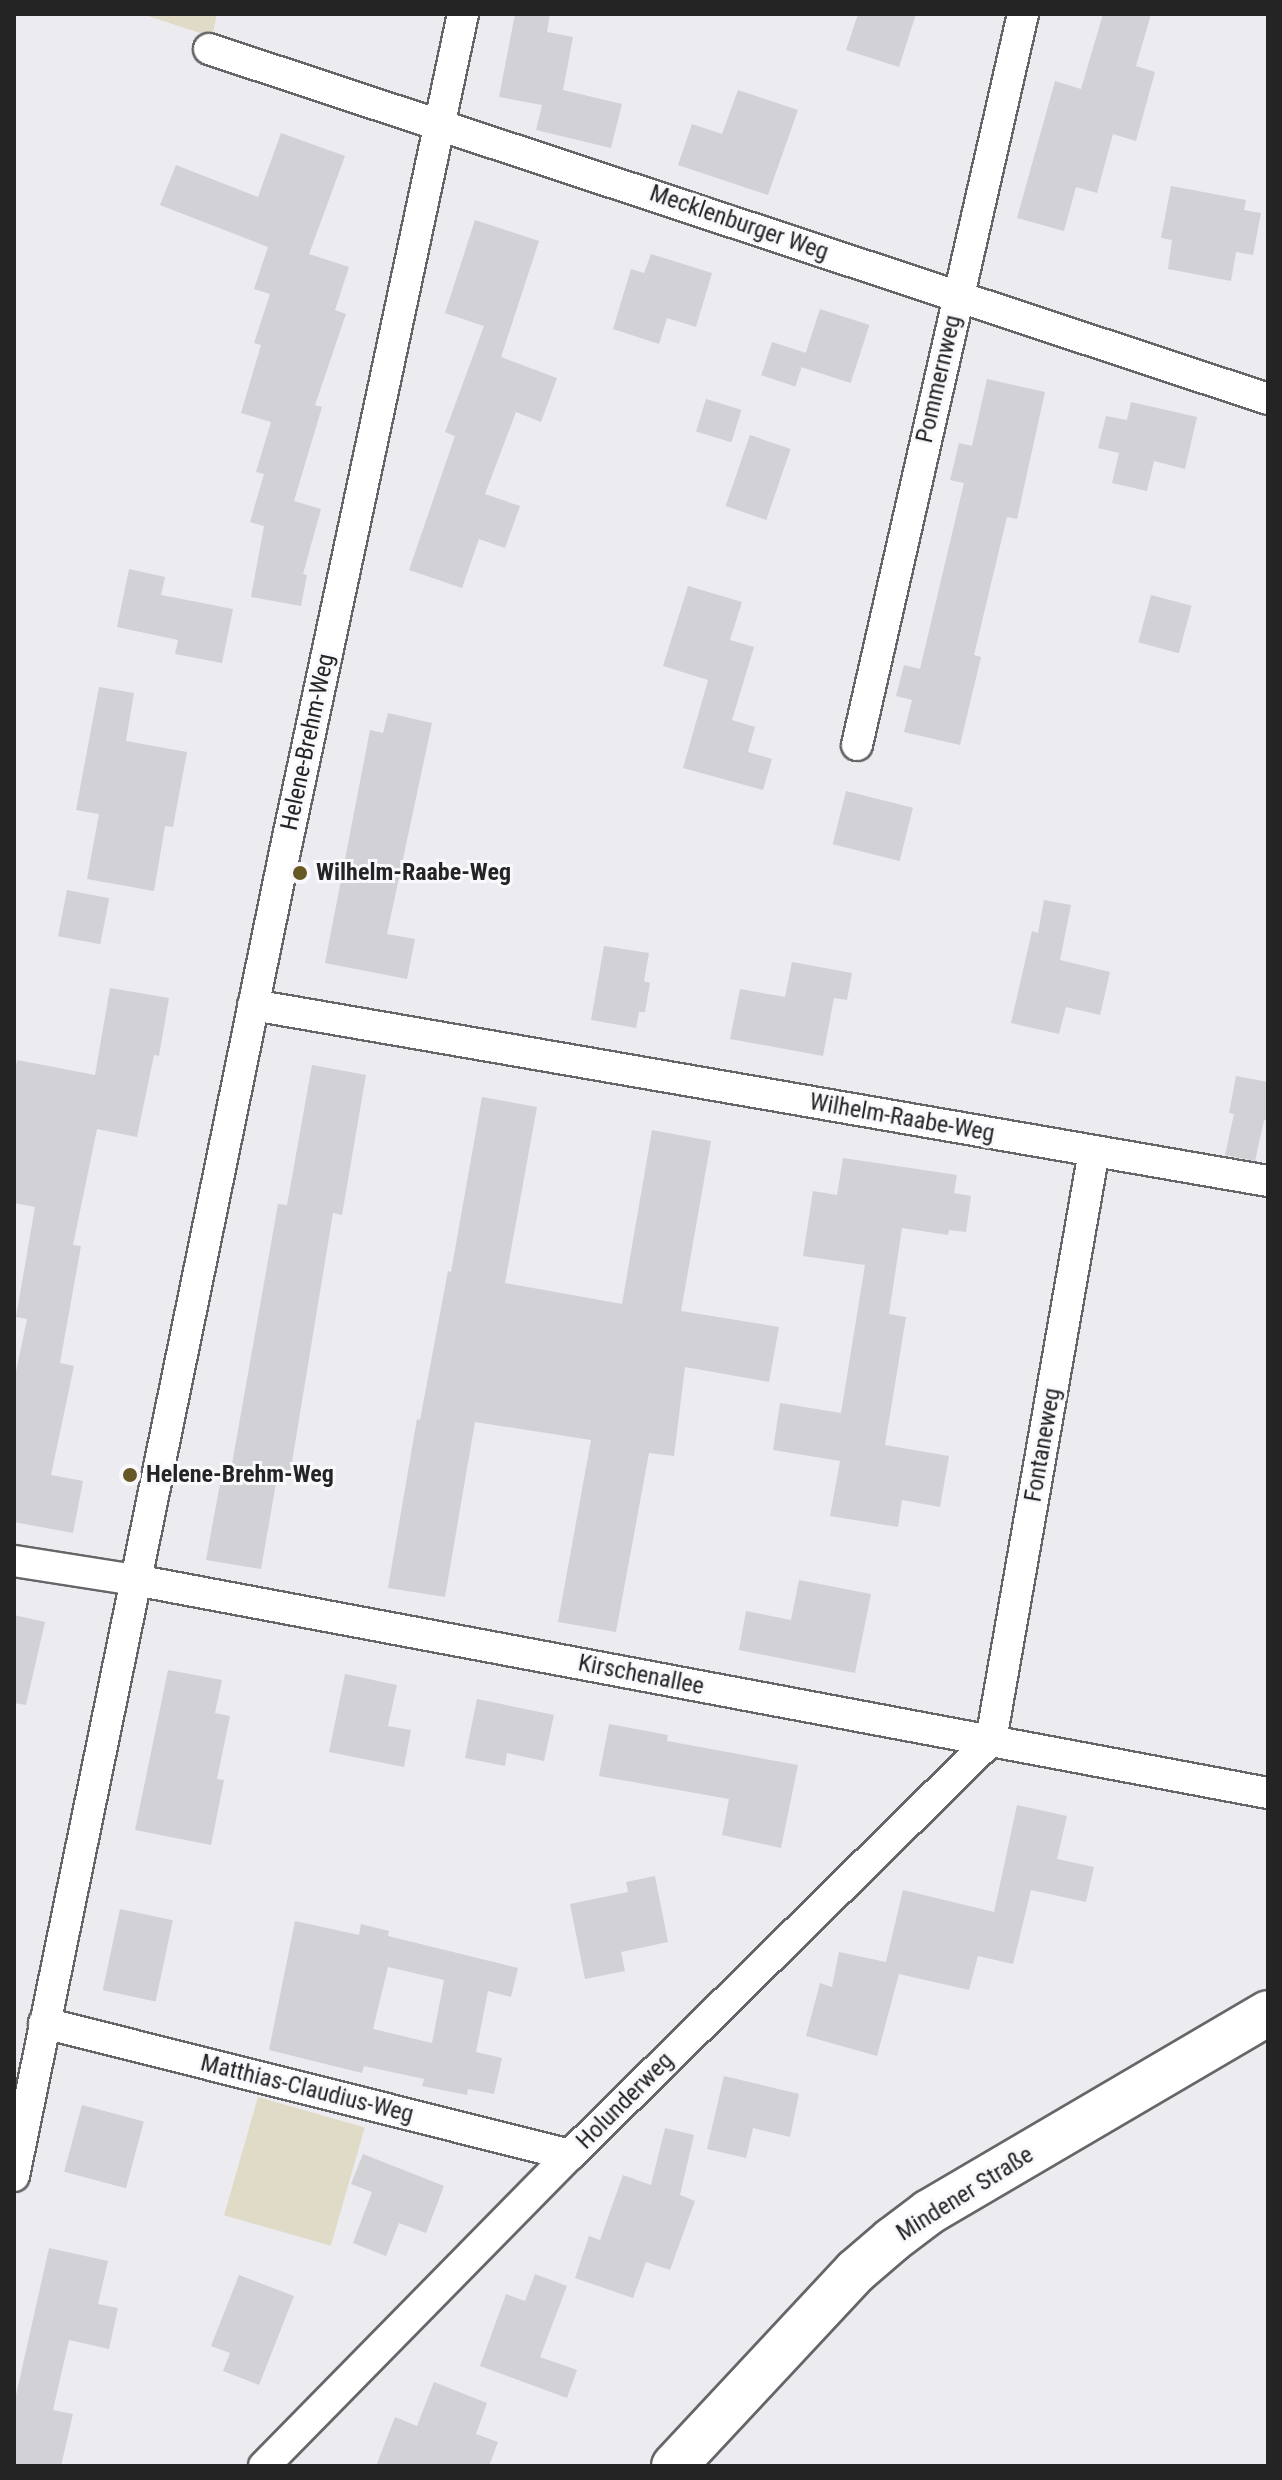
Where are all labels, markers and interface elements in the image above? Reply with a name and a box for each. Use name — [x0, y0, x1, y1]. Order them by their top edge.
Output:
street label: Mecklenburger Weg — [646, 179, 832, 267]
street label: Pommernweg — [910, 312, 968, 446]
street label: Helene-Brehm-Weg — [275, 651, 341, 833]
place label: Wilhelm-Raabe-Weg — [316, 859, 511, 887]
marker: Wilhelm-Raabe-Weg — [291, 864, 309, 882]
street label: Wilhelm-Raabe-Weg — [807, 1088, 997, 1148]
street label: Fontaneweg — [1019, 1386, 1067, 1504]
place label: Helene-Brehm-Weg — [146, 1461, 334, 1489]
marker: Helene-Brehm-Weg — [121, 1466, 139, 1484]
street label: Kirschenallee — [576, 1649, 706, 1701]
street label: Holunderweg — [571, 2047, 679, 2155]
street label: Matthias-Claudius-Weg — [198, 2049, 416, 2129]
street label: Mindener Straße — [891, 2141, 1039, 2247]

